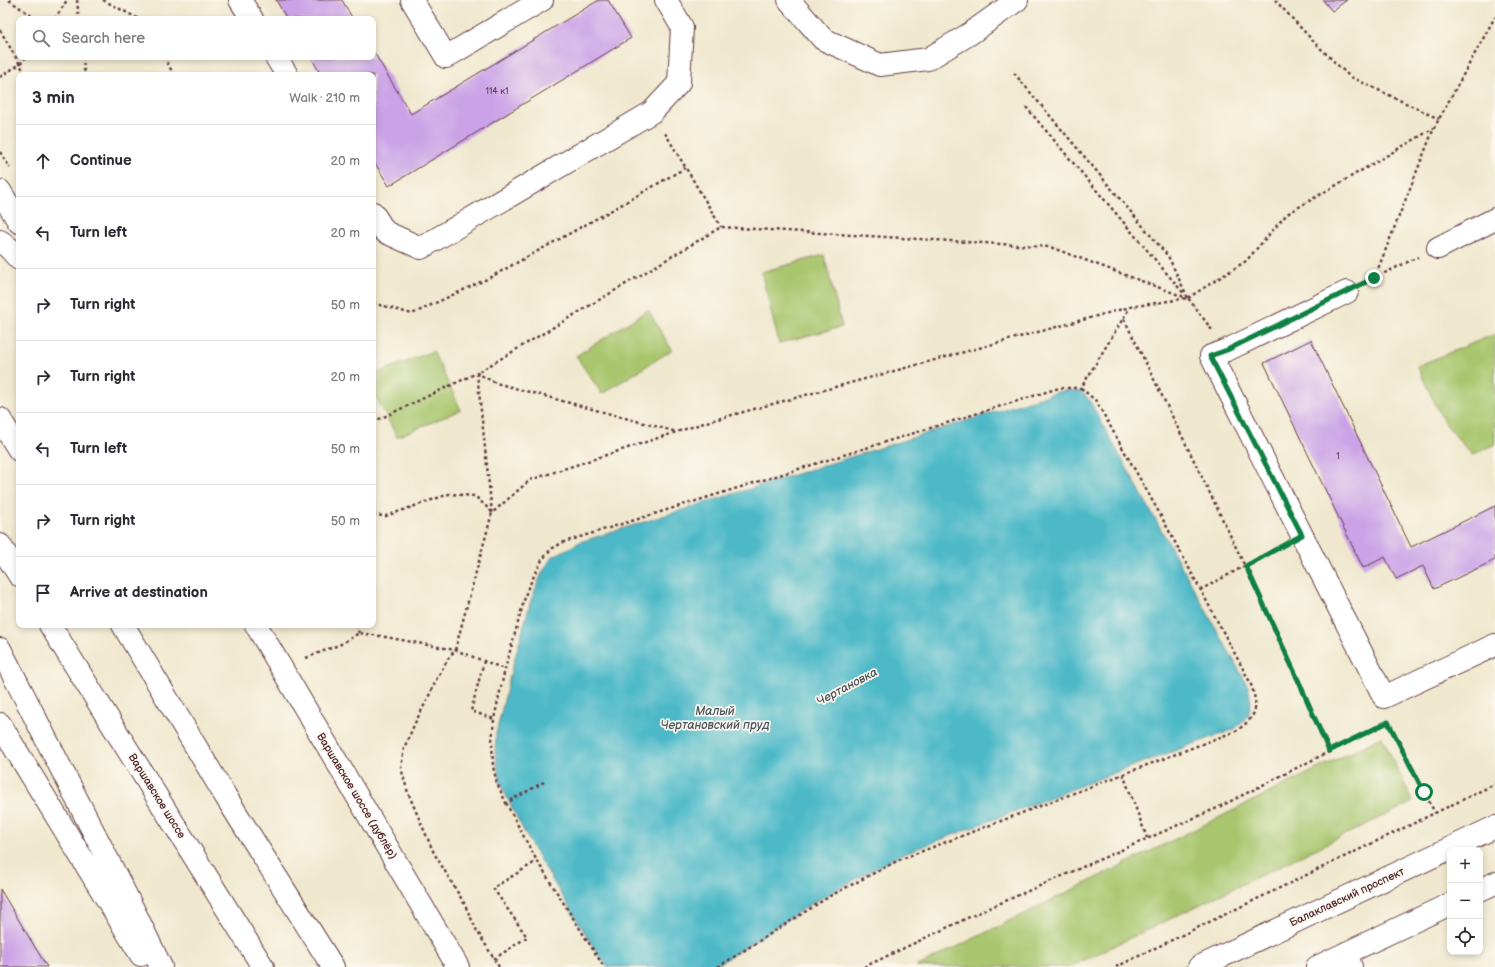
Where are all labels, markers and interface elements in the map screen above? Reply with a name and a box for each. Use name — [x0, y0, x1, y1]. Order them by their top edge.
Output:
search box — [16, 16, 376, 60]
icon: search — [30, 27, 52, 49]
text: Search here — [62, 29, 145, 48]
house number: 114 к1 — [485, 86, 509, 97]
text: 3 min — [32, 88, 75, 108]
text: Walk · 210 m — [289, 90, 360, 106]
icon: ahead — [32, 150, 54, 172]
text: Continue — [70, 151, 132, 170]
text: 20 m — [330, 153, 360, 169]
icon: left — [32, 222, 54, 244]
text: Turn left — [70, 223, 127, 242]
text: 20 m — [330, 225, 360, 241]
route end — [1365, 269, 1383, 287]
icon: right — [32, 294, 54, 316]
text: Turn right — [70, 295, 135, 314]
text: 50 m — [331, 297, 360, 313]
icon: right — [32, 366, 54, 388]
text: Turn right — [70, 367, 135, 386]
text: 20 m — [330, 369, 360, 385]
icon: left — [32, 438, 54, 460]
text: Turn left — [70, 439, 127, 458]
text: 50 m — [331, 441, 360, 457]
house number: 1 — [1336, 451, 1340, 462]
icon: right — [32, 510, 54, 532]
text: Turn right — [70, 511, 135, 530]
text: 50 m — [331, 513, 360, 529]
icon: arrive — [32, 582, 54, 604]
text: Arrive at destination — [70, 583, 208, 602]
water label: Чертановка — [814, 665, 880, 709]
water label: Малый Чертановский пруд — [660, 704, 770, 733]
street label: Варшавское шоссе (дублёр) — [314, 731, 400, 861]
street label: Варшавское шоссе — [126, 751, 188, 841]
route start — [1415, 783, 1433, 801]
map controls — [1447, 847, 1483, 955]
button: + — [1447, 847, 1483, 883]
street label: Балаклавский проспект — [1288, 865, 1406, 929]
button: − — [1447, 883, 1483, 919]
button: locate — [1447, 919, 1483, 955]

